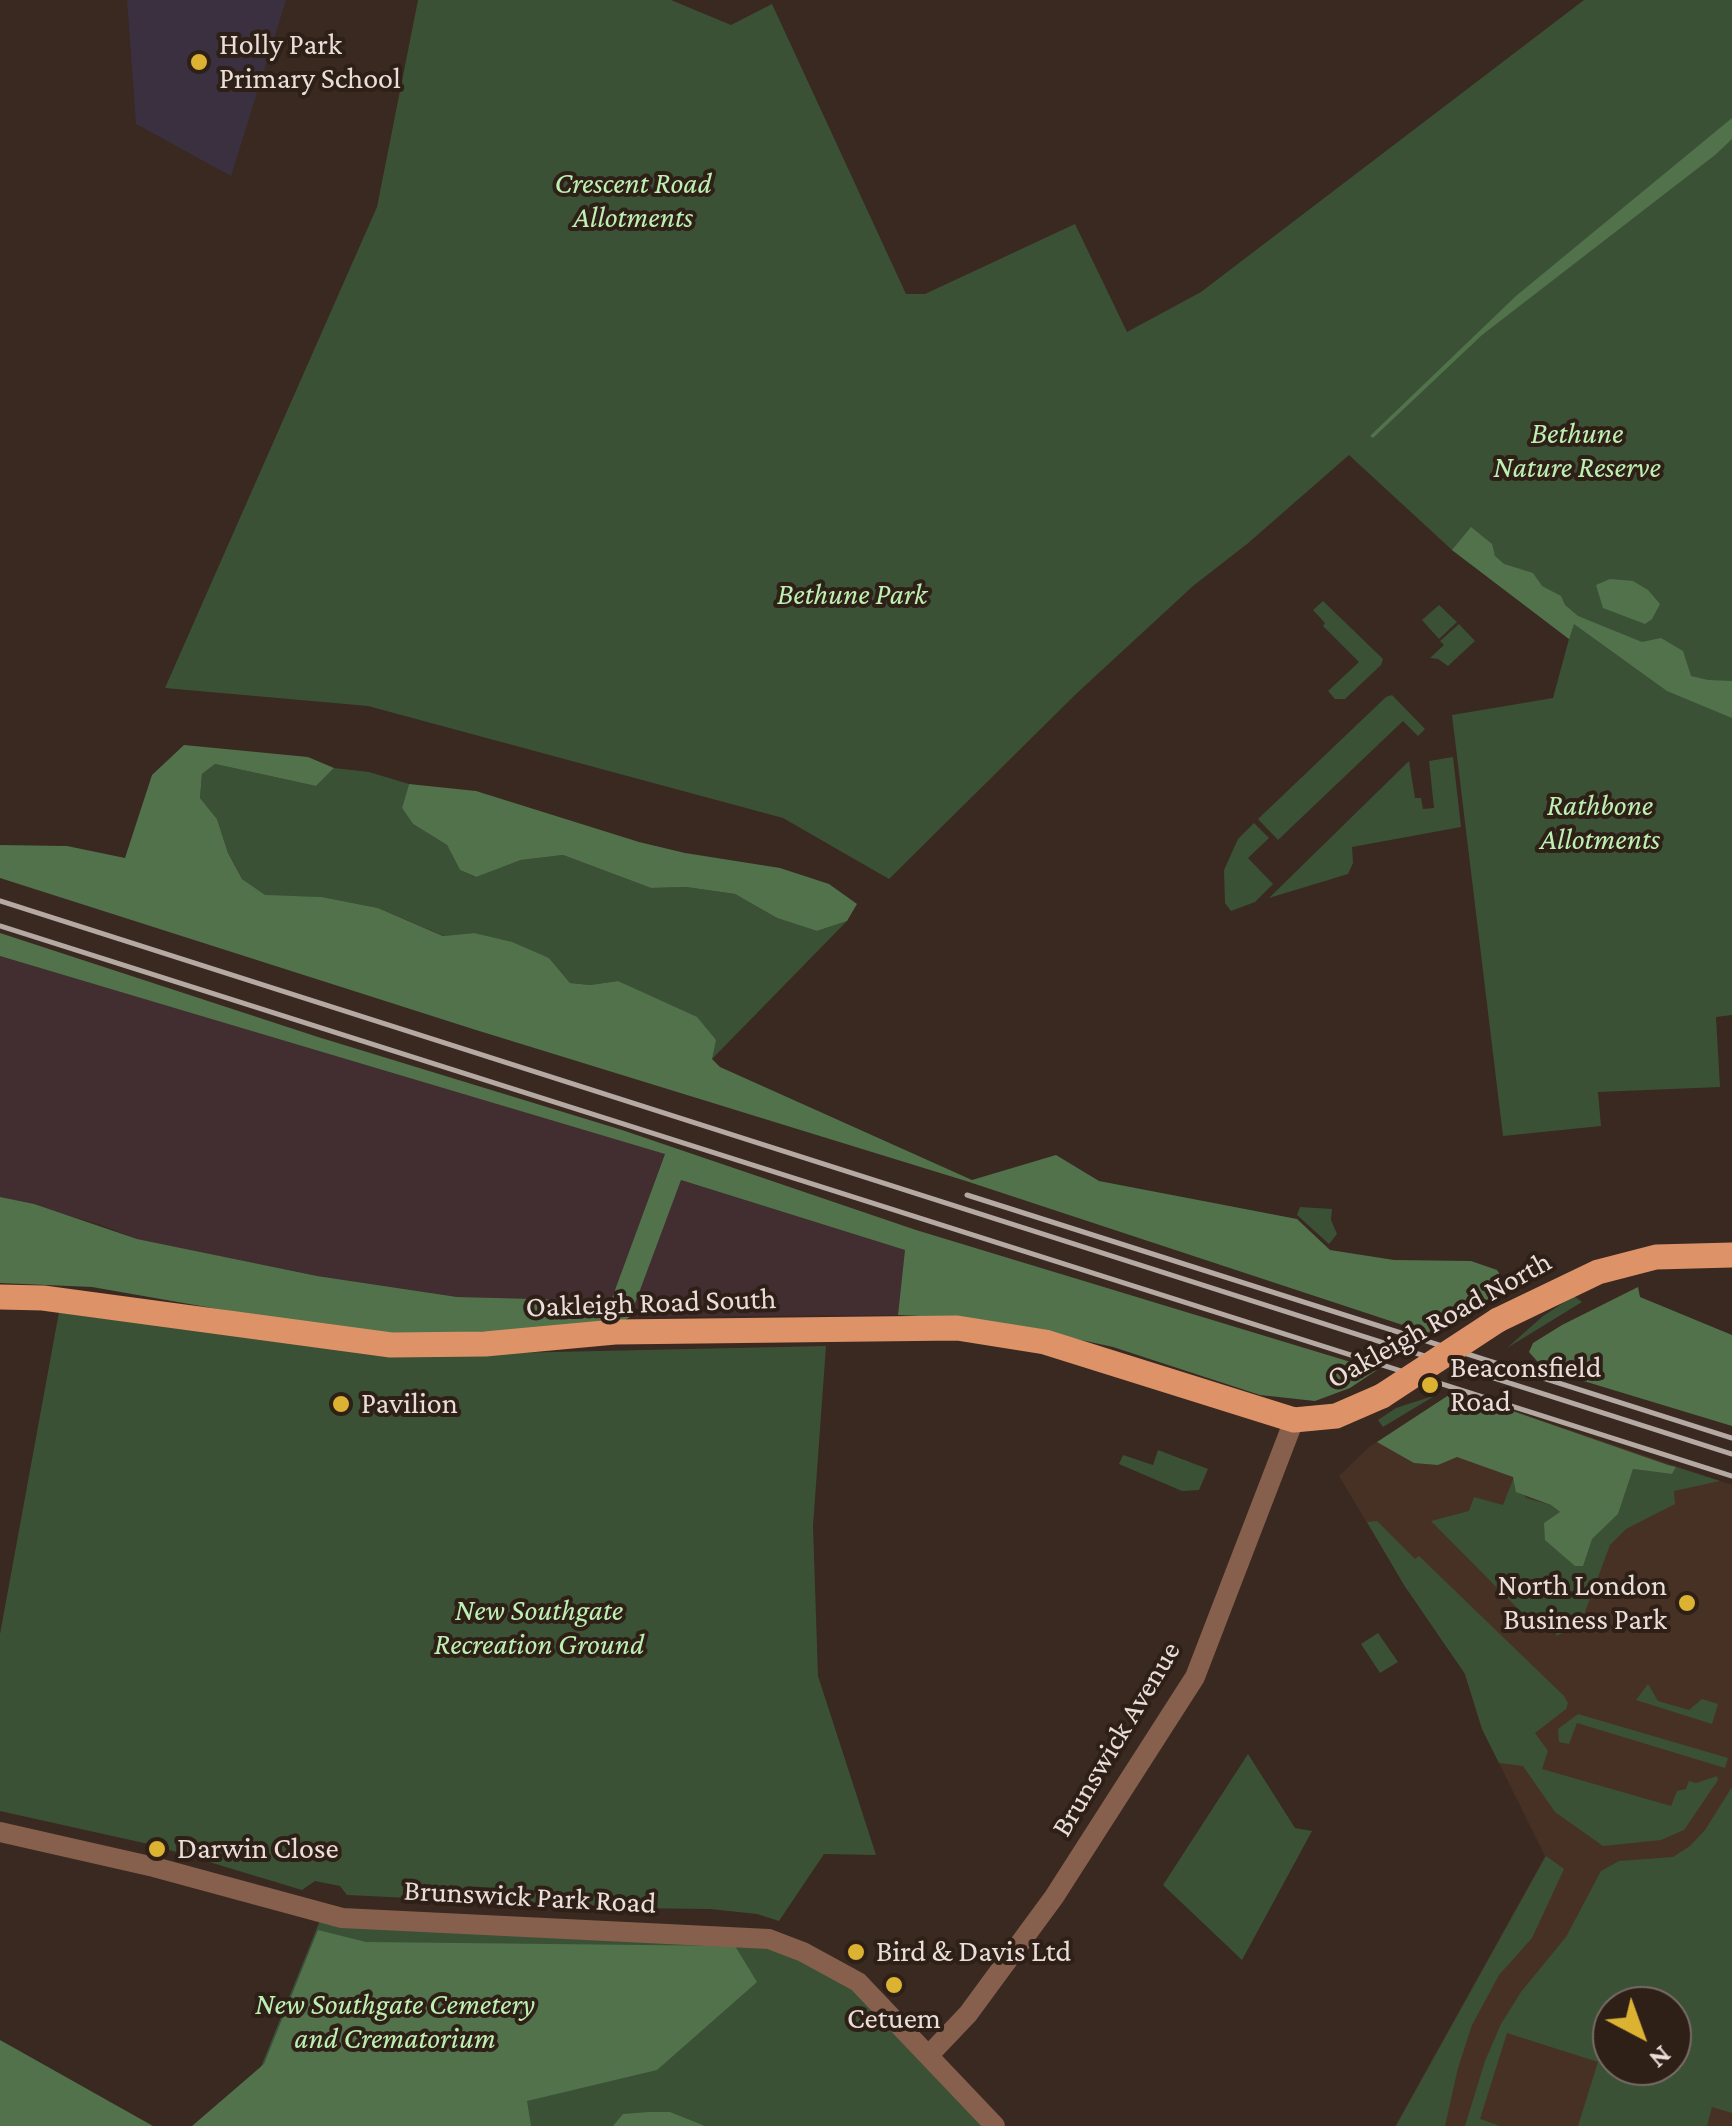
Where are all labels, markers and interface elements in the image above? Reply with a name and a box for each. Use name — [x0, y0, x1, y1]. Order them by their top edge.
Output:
place label: Holly Park Primary School — [219, 27, 401, 98]
marker: Holly Park Primary School — [188, 51, 210, 73]
park label: Crescent Road Allotments — [554, 166, 712, 236]
park label: Bethune Nature Reserve — [1493, 416, 1661, 486]
park label: Bethune Park — [777, 577, 927, 613]
park label: Rathbone Allotments — [1540, 788, 1660, 858]
street label: Oakleigh Road North — [1320, 1243, 1558, 1397]
street label: Oakleigh Road South — [525, 1281, 777, 1325]
place label: Beaconsfield Road — [1450, 1350, 1601, 1420]
marker: Beaconsfield Road — [1419, 1374, 1441, 1396]
place label: Pavilion — [361, 1386, 458, 1422]
marker: Pavilion — [330, 1393, 352, 1415]
place label: North London Business Park — [1497, 1568, 1667, 1638]
marker: North London Business Park — [1676, 1592, 1698, 1614]
park label: New Southgate Recreation Ground — [434, 1593, 644, 1664]
street label: Brunswick Avenue — [1044, 1635, 1188, 1843]
place label: Darwin Close — [177, 1831, 339, 1867]
marker: Darwin Close — [146, 1838, 168, 1860]
street label: Brunswick Park Road — [403, 1872, 657, 1922]
place label: Bird & Davis Ltd — [876, 1934, 1071, 1970]
marker: Bird & Davis Ltd — [845, 1941, 867, 1963]
marker: Cetuem — [883, 1974, 905, 1996]
north arrow — [1592, 1986, 1692, 2086]
park label: New Southgate Cemetery and Crematorium — [255, 1987, 535, 2058]
place label: Cetuem — [847, 2001, 941, 2037]
text: N — [1643, 2040, 1678, 2075]

